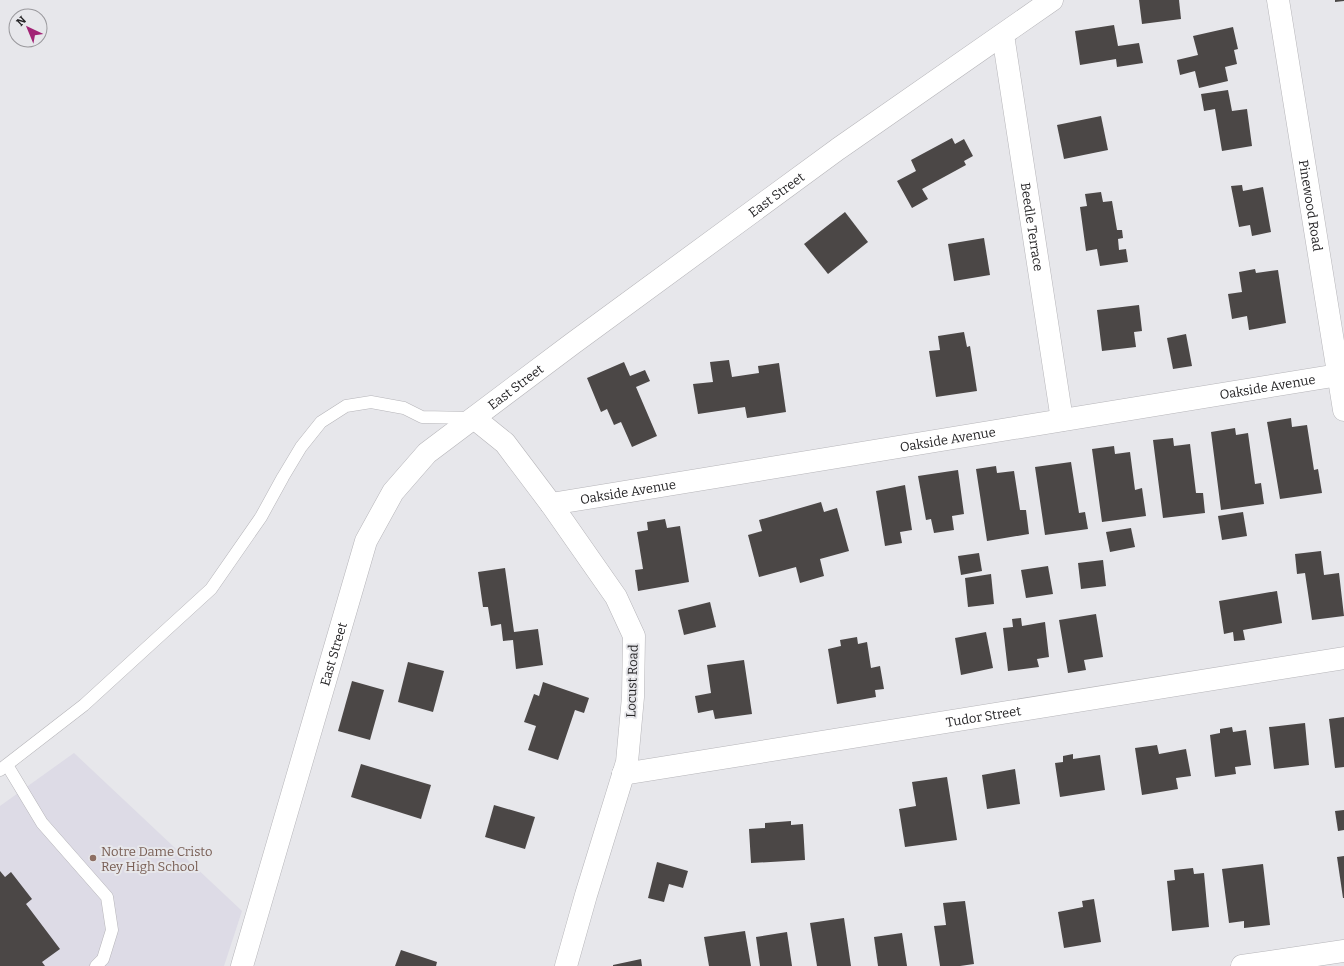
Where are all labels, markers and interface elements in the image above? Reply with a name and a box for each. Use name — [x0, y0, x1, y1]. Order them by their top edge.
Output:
north arrow — [8, 8, 48, 48]
text: N — [14, 13, 29, 29]
street label: Pinewood Road — [1296, 158, 1326, 253]
street label: East Street — [745, 169, 807, 220]
street label: Beedle Terrace — [1018, 181, 1047, 272]
street label: East Street — [485, 361, 546, 412]
street label: Oakside Avenue — [1218, 371, 1316, 402]
street label: Oakside Avenue — [899, 424, 997, 454]
street label: Oakside Avenue — [579, 476, 677, 507]
street label: East Street — [317, 620, 349, 687]
street label: Locust Road — [623, 644, 641, 718]
street label: Tudor Street — [945, 703, 1022, 729]
place label: Notre Dame Cristo Rey High School — [101, 844, 212, 874]
marker: Notre Dame Cristo Rey High School — [88, 853, 98, 863]

